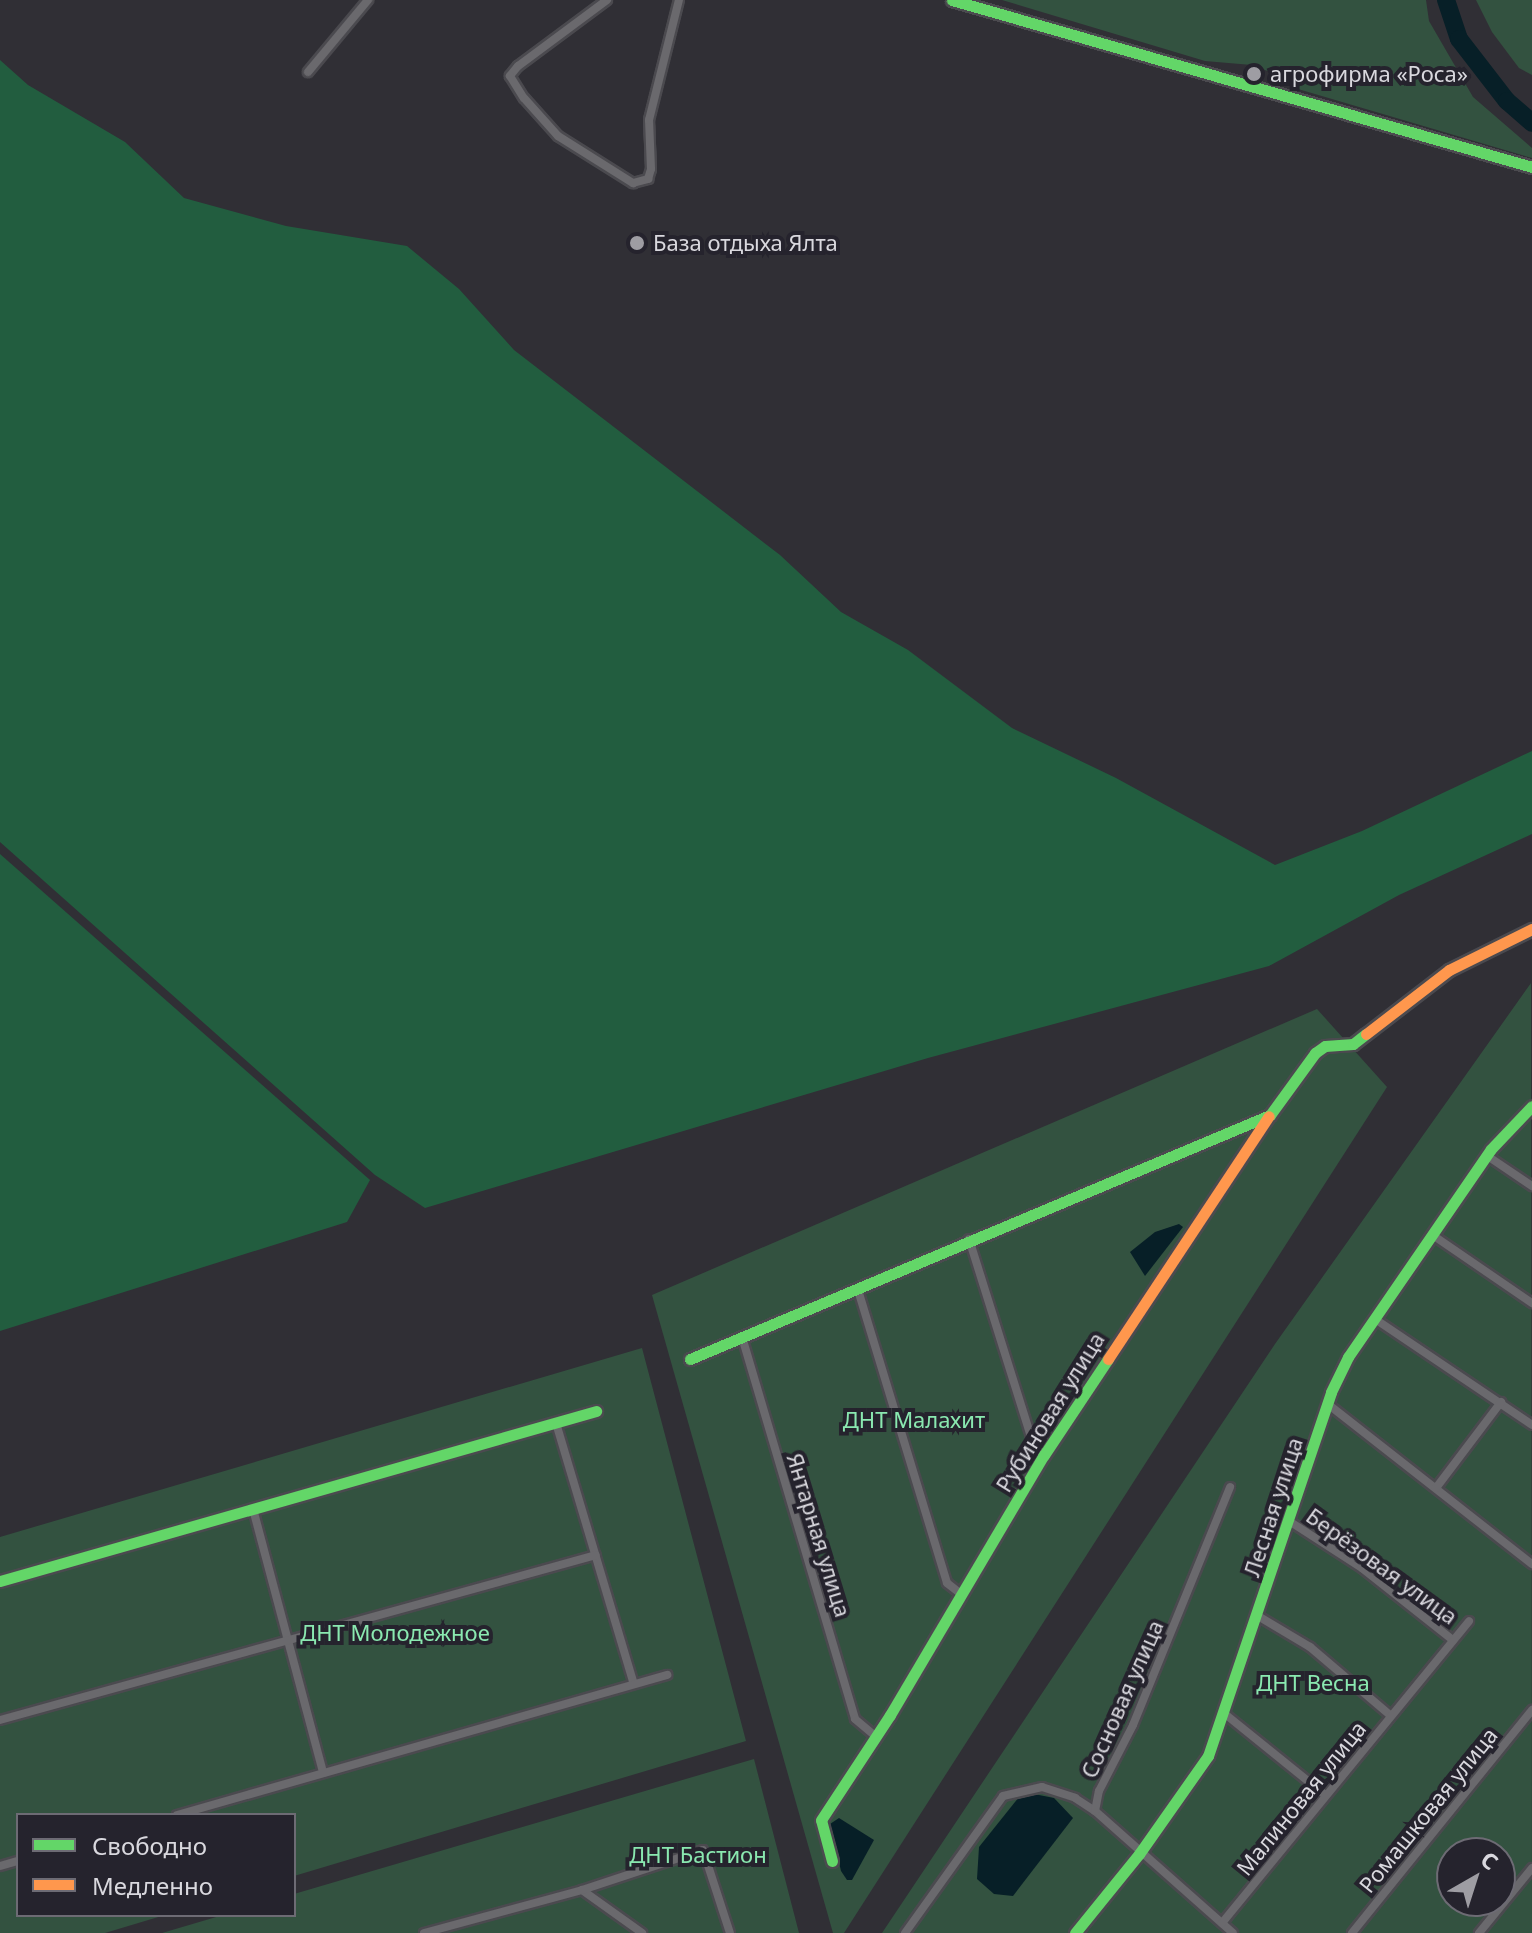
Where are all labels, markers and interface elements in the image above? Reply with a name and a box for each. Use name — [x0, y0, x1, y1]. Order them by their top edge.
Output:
place label: агрофирма «Роса» — [1270, 61, 1468, 87]
marker: агрофирма «Роса» — [1245, 65, 1263, 83]
place label: База отдыха Ялта — [653, 230, 838, 256]
marker: База отдыха Ялта — [628, 234, 646, 252]
street label: Рубиновая улица — [990, 1327, 1110, 1497]
park label: ДНТ Малахит — [843, 1407, 985, 1433]
street label: Лесная улица — [1238, 1434, 1308, 1580]
street label: Янтарная улица — [782, 1450, 856, 1620]
street label: Берёзовая улица — [1301, 1502, 1463, 1630]
street label: Сосновая улица — [1075, 1616, 1169, 1782]
park label: ДНТ Молодежное — [300, 1620, 490, 1646]
park label: ДНТ Весна — [1256, 1670, 1370, 1696]
street label: Малиновая улица — [1231, 1716, 1371, 1880]
street label: Ромашковая улица — [1353, 1722, 1503, 1898]
legend — [16, 1813, 296, 1917]
text: Свободно — [92, 1829, 207, 1862]
north arrow — [1436, 1837, 1516, 1917]
park label: ДНТ Бастион — [629, 1842, 767, 1868]
text: С — [1475, 1844, 1505, 1876]
text: Медленно — [92, 1869, 213, 1902]

